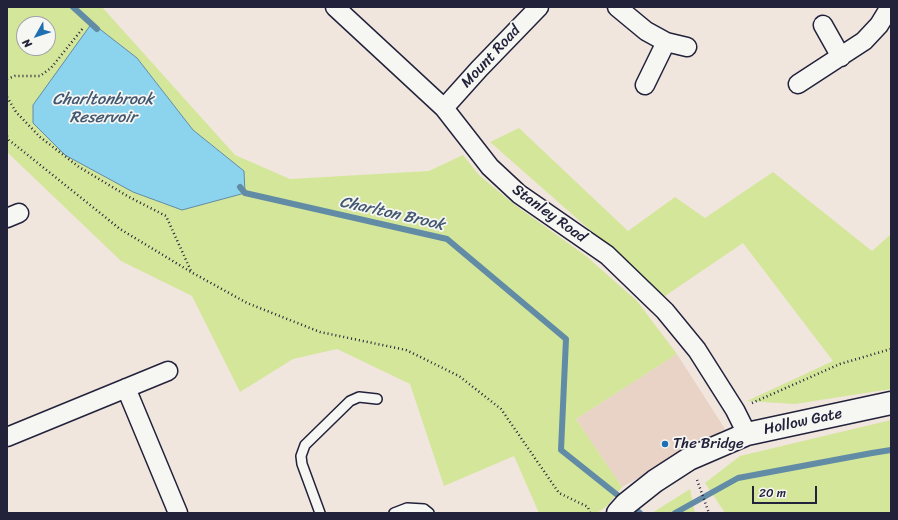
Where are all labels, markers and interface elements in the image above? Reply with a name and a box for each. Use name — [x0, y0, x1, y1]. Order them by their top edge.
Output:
north arrow — [16, 16, 56, 56]
street label: Mount Road — [458, 22, 524, 92]
text: N — [17, 34, 37, 52]
water label: Charltonbrook Reservoir — [53, 90, 153, 128]
street label: Stanley Road — [508, 181, 590, 247]
water label: Charlton Brook — [338, 193, 446, 235]
street label: Hollow Gate — [762, 405, 844, 439]
place label: The Bridge — [673, 435, 744, 453]
marker: The Bridge — [660, 439, 670, 449]
scale bar — [754, 478, 819, 504]
text: 20 m — [759, 482, 786, 504]

